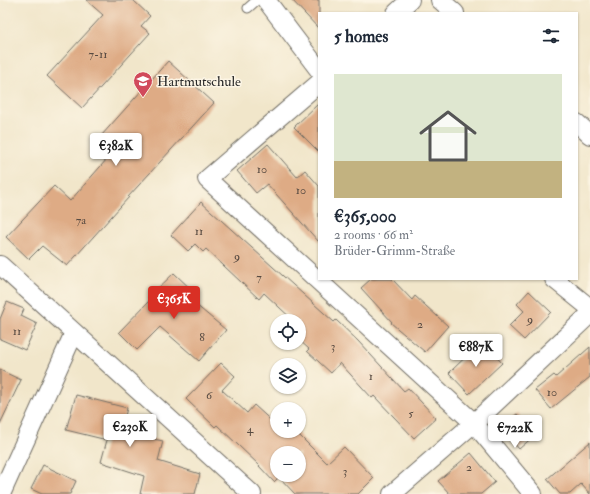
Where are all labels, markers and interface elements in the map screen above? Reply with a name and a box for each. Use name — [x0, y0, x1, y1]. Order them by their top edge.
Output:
icon: filters — [540, 25, 562, 47]
text: 5 homes — [334, 26, 388, 47]
house number: 7-11 — [88, 47, 108, 62]
school or university icon: Hartmutschule — [132, 70, 154, 98]
place label: Hartmutschule — [157, 73, 241, 90]
icon: home — [412, 100, 484, 172]
pin: €382K — [88, 133, 144, 167]
text: €382K — [99, 138, 133, 154]
house number: 10 — [257, 162, 267, 177]
house number: 10 — [296, 183, 306, 198]
text: €365,000 — [334, 206, 396, 227]
house number: 7a — [76, 213, 87, 228]
house number: 11 — [195, 224, 203, 239]
text: 2 rooms · 66 m² — [334, 227, 413, 243]
text: Brüder-Grimm-Straße — [334, 243, 455, 259]
house number: 9 — [233, 249, 240, 264]
house number: 7 — [256, 270, 262, 285]
pin: €365K — [146, 286, 202, 320]
text: €365K — [157, 291, 191, 307]
house number: 9 — [526, 312, 533, 327]
map controls — [270, 314, 306, 482]
button: locate — [270, 314, 306, 350]
house number: 2 — [417, 317, 423, 332]
house number: 11 — [13, 324, 21, 339]
house number: 8 — [199, 330, 205, 345]
pin: €887K — [448, 334, 504, 368]
house number: 3 — [331, 339, 335, 354]
text: €887K — [459, 339, 493, 355]
button: layers — [270, 358, 306, 394]
house number: 1 — [369, 369, 373, 384]
house number: 10 — [547, 385, 557, 400]
house number: 6 — [206, 388, 213, 403]
button: + — [270, 402, 306, 438]
house number: 5 — [408, 406, 414, 421]
pin: €230K — [102, 414, 158, 448]
pin: €722K — [487, 415, 543, 449]
text: €230K — [113, 419, 147, 435]
text: €722K — [497, 420, 533, 436]
house number: 4 — [247, 422, 254, 437]
button: − — [270, 446, 306, 482]
house number: 2 — [466, 460, 472, 475]
house number: 3 — [343, 464, 347, 479]

